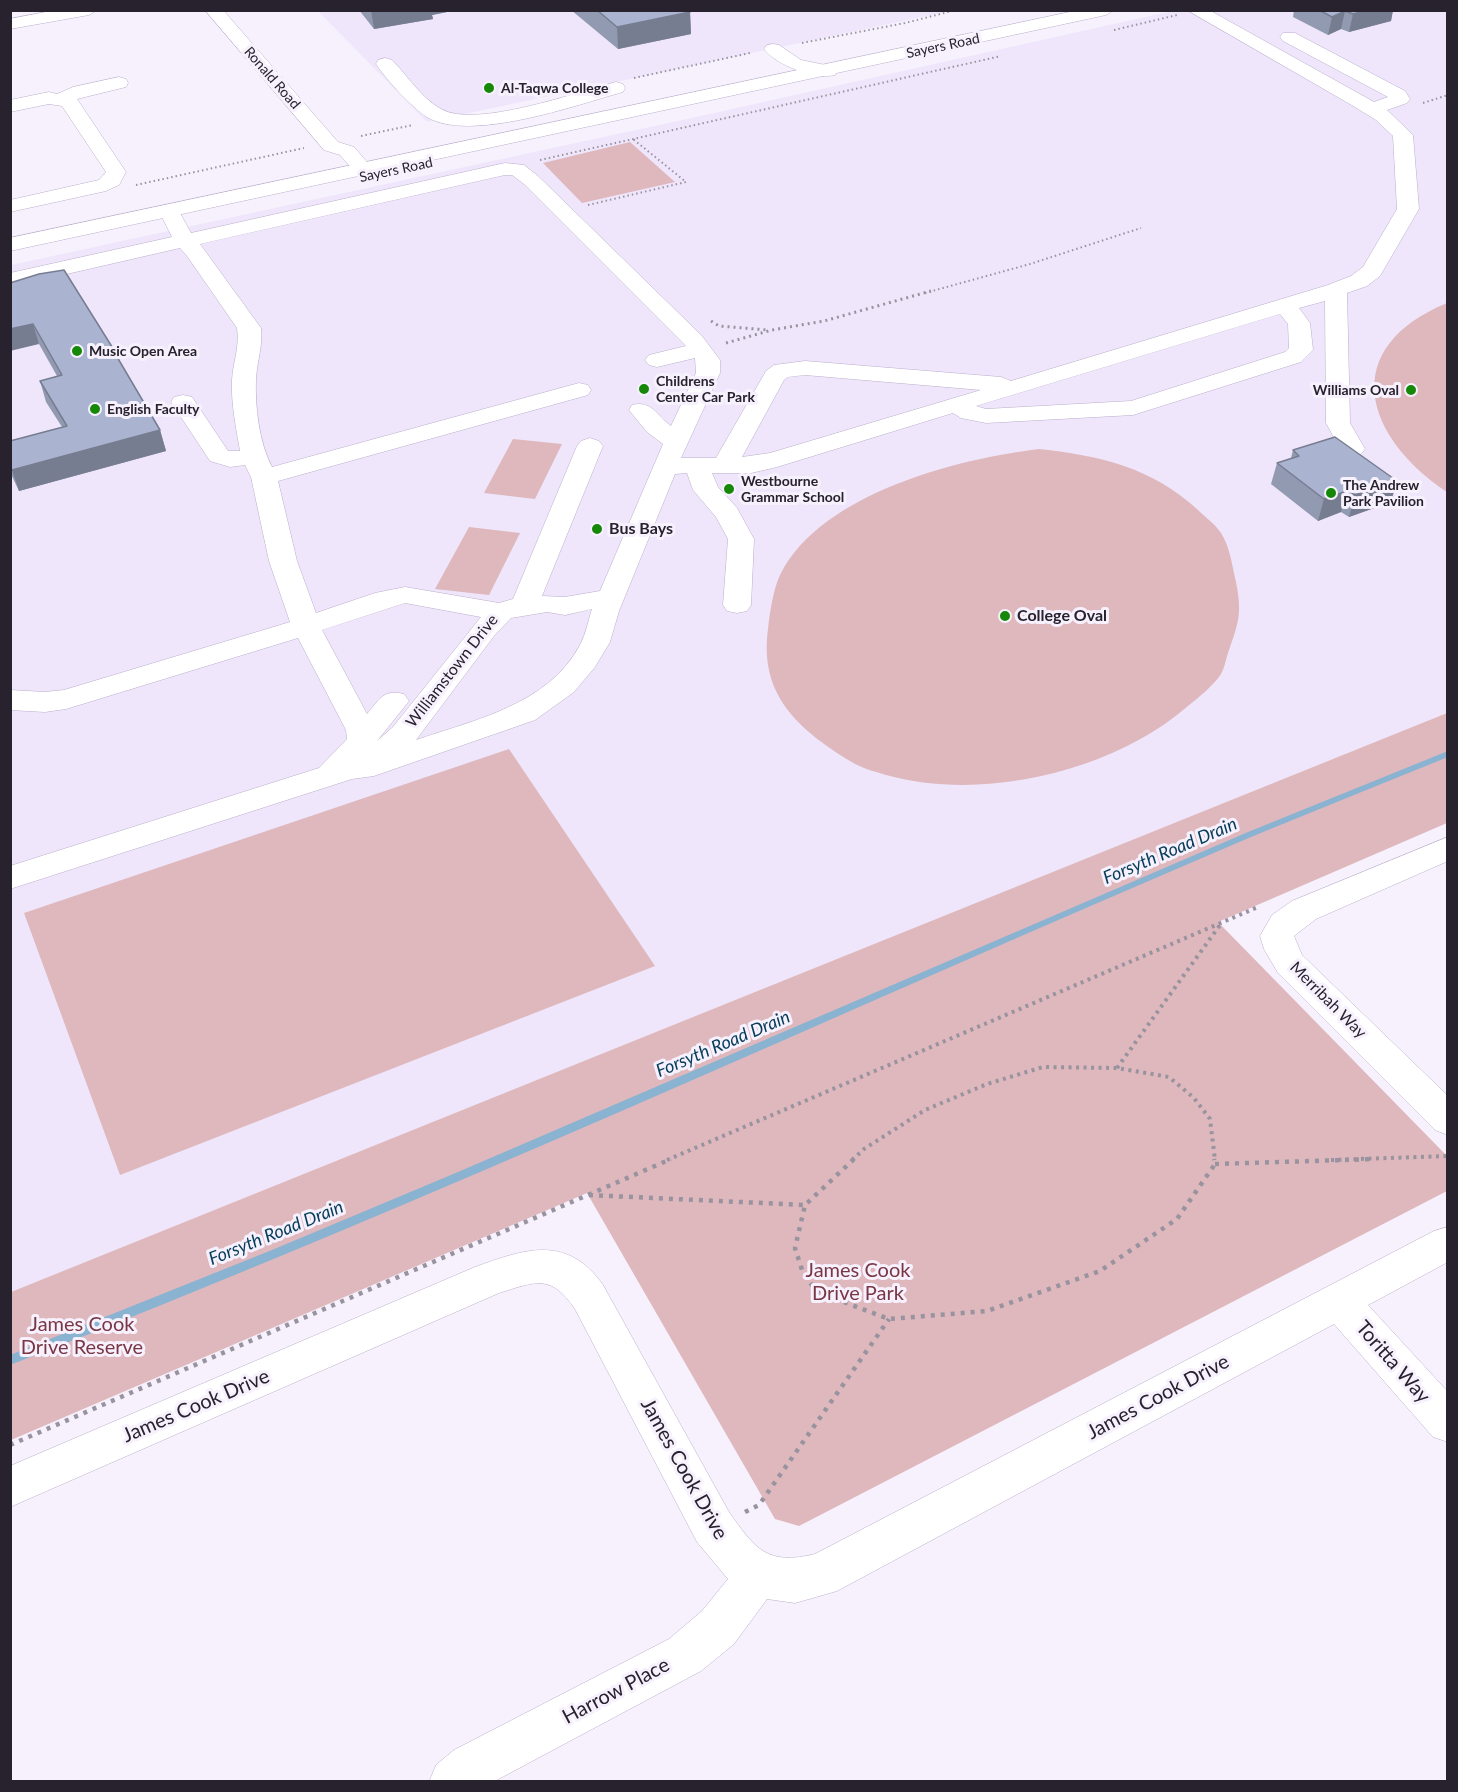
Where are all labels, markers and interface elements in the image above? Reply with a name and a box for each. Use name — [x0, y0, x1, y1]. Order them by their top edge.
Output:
street label: Sayers Road — [905, 30, 981, 62]
street label: Ronald Road — [240, 44, 304, 112]
place label: Al-Taqwa College — [501, 80, 608, 96]
marker: Al-Taqwa College — [482, 81, 496, 95]
street label: Sayers Road — [358, 154, 434, 186]
place label: Music Open Area — [89, 343, 197, 359]
marker: Music Open Area — [70, 344, 84, 358]
place label: Childrens Center Car Park — [656, 373, 755, 406]
marker: Childrens Center Car Park — [637, 382, 651, 396]
place label: Williams Oval — [1313, 382, 1399, 398]
marker: Williams Oval — [1404, 383, 1418, 397]
place label: English Faculty — [107, 401, 199, 417]
marker: English Faculty — [88, 402, 102, 416]
place label: Westbourne Grammar School — [741, 473, 844, 506]
place label: The Andrew Park Pavilion — [1343, 477, 1424, 509]
marker: Westbourne Grammar School — [722, 482, 736, 496]
marker: The Andrew Park Pavilion — [1324, 486, 1338, 500]
place label: Bus Bays — [609, 519, 673, 539]
marker: Bus Bays — [590, 522, 604, 536]
place label: College Oval — [1017, 606, 1107, 626]
marker: College Oval — [998, 609, 1012, 623]
street label: Williamstown Drive — [402, 611, 502, 731]
water label: Forsyth Road Drain — [1100, 813, 1240, 889]
street label: Merribah Way — [1286, 958, 1370, 1042]
water label: Forsyth Road Drain — [653, 1006, 793, 1082]
water label: Forsyth Road Drain — [205, 1196, 347, 1270]
park label: James Cook Drive Park — [806, 1259, 910, 1306]
park label: James Cook Drive Reserve — [21, 1313, 143, 1360]
street label: Toritta Way — [1351, 1316, 1435, 1408]
street label: James Cook Drive — [1083, 1349, 1233, 1445]
street label: James Cook Drive — [119, 1364, 273, 1448]
street label: James Cook Drive — [635, 1394, 733, 1544]
street label: Harrow Place — [558, 1653, 674, 1729]

